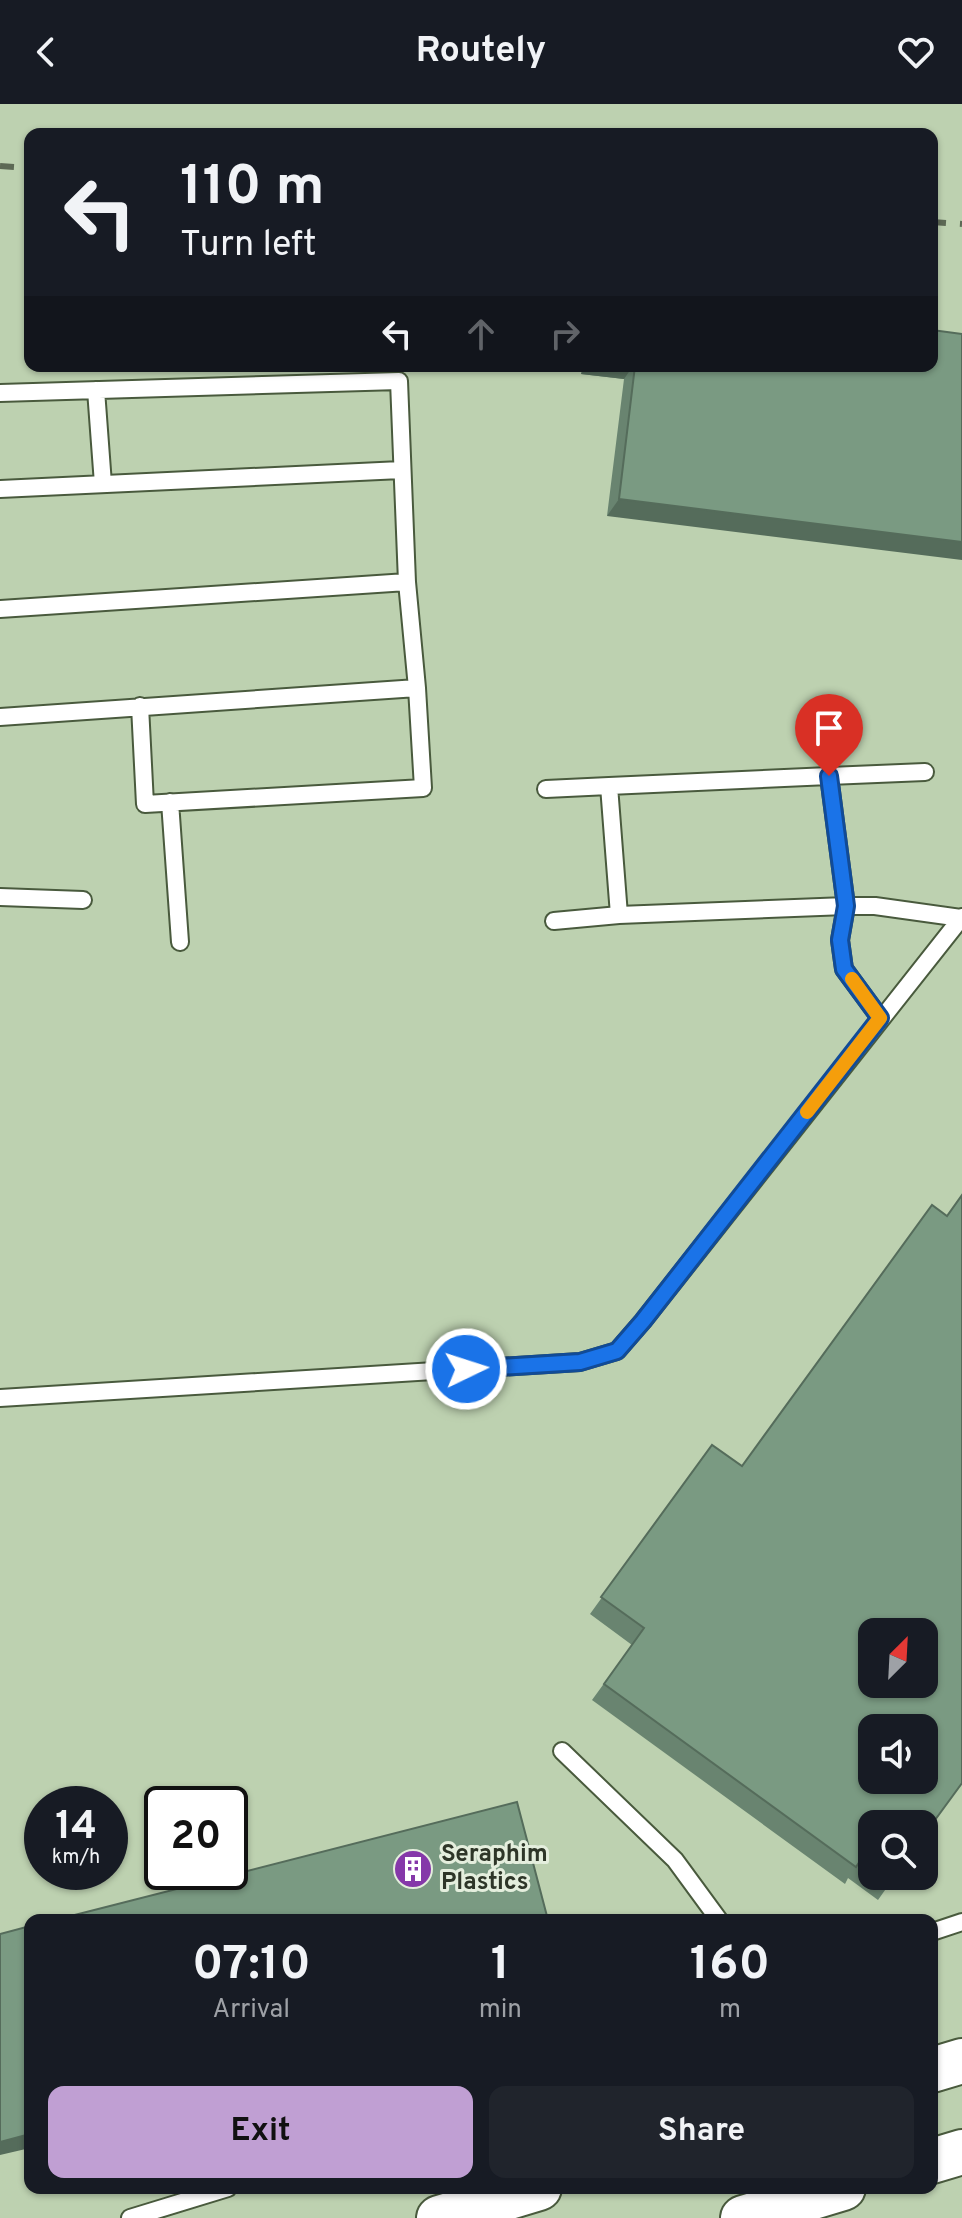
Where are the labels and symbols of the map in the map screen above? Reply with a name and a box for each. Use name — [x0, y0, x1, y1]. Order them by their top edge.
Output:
pin — [795, 694, 863, 776]
position arrow — [424, 1327, 508, 1411]
north arrow — [858, 1618, 938, 1698]
speed limit sign: 20 — [144, 1786, 248, 1890]
place label: Seraphim Plastics — [441, 1840, 548, 1898]
building icon: Seraphim Plastics — [392, 1848, 434, 1890]

